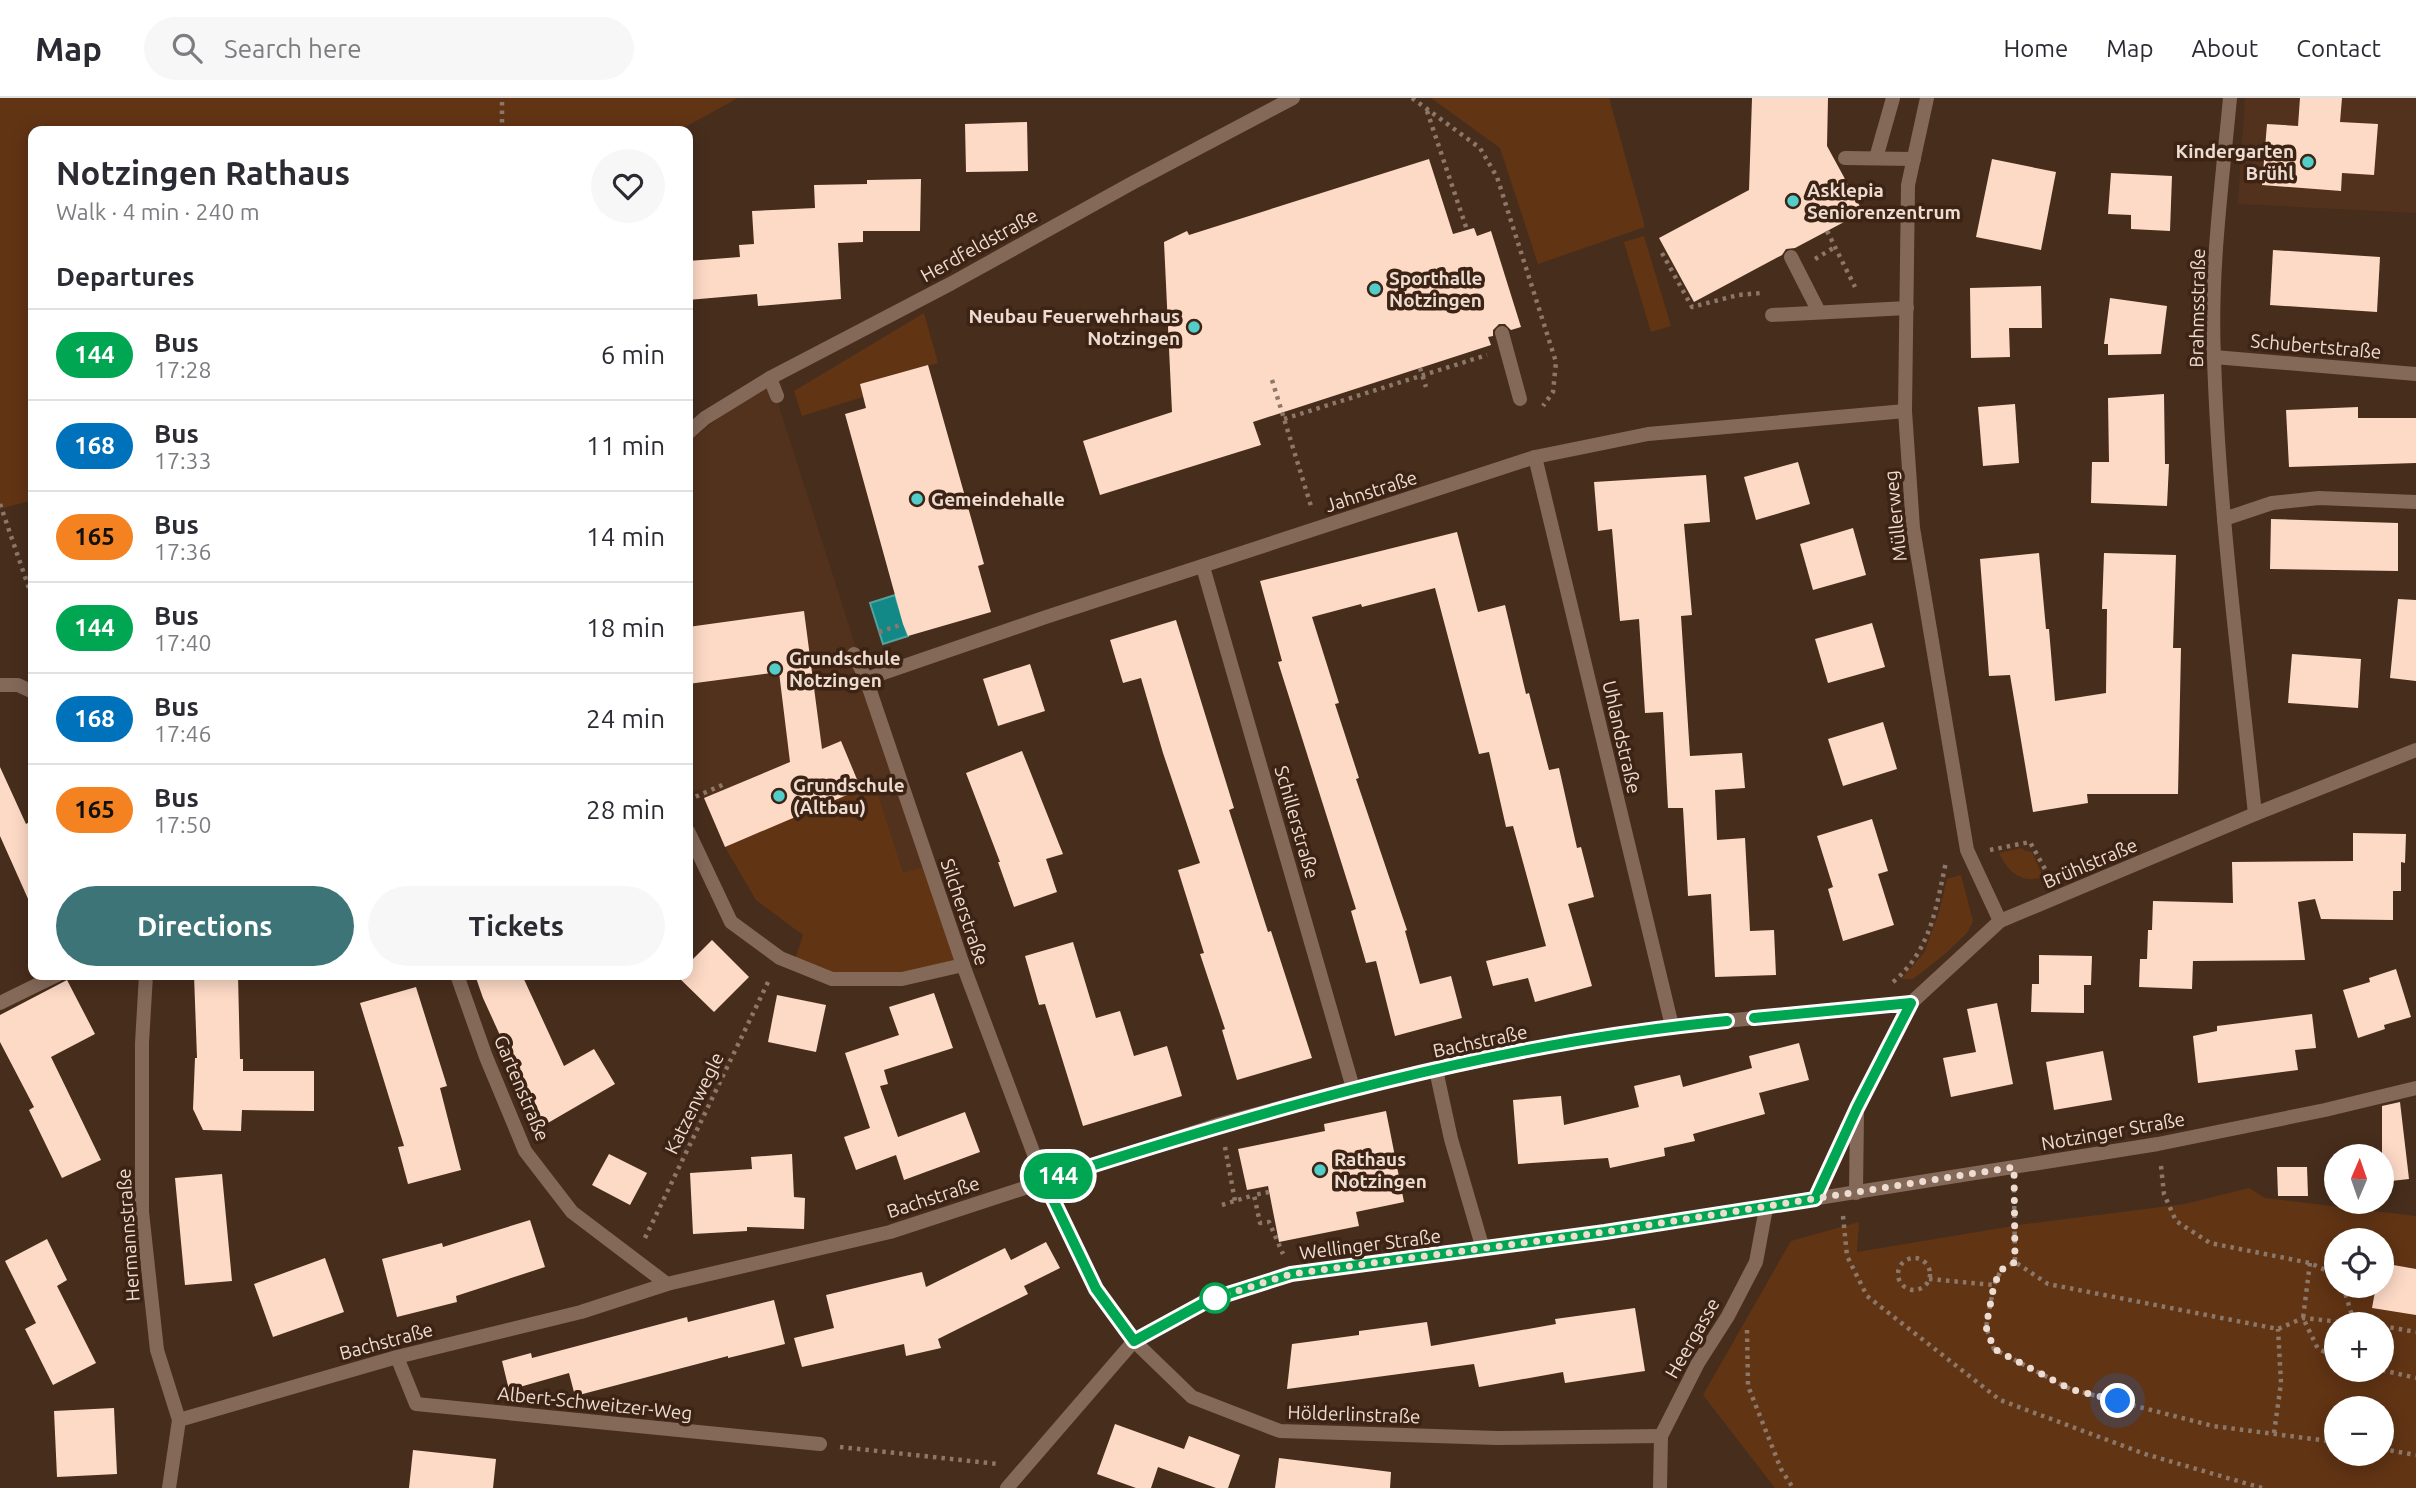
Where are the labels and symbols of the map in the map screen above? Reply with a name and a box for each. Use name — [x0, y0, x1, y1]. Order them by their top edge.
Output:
place label: Kindergarten Brühl — [2175, 140, 2294, 184]
marker: Kindergarten Brühl — [2300, 154, 2316, 170]
place label: Asklepia Seniorenzentrum — [1807, 179, 1961, 223]
marker: Asklepia Seniorenzentrum — [1785, 193, 1801, 209]
street label: Herdfeldstraße — [917, 204, 1041, 286]
street label: Brahmsstraße — [2185, 248, 2209, 368]
place label: Sporthalle Notzingen — [1389, 267, 1483, 311]
marker: Sporthalle Notzingen — [1367, 281, 1383, 297]
place label: Neubau Feuerwehrhaus Notzingen — [969, 305, 1180, 349]
marker: Neubau Feuerwehrhaus Notzingen — [1186, 319, 1202, 335]
street label: Schubertstraße — [2250, 329, 2382, 363]
street label: Jahnstraße — [1322, 466, 1420, 516]
street label: Müllerweg — [1879, 469, 1911, 563]
place label: Gemeindehalle — [931, 488, 1065, 510]
marker: Gemeindehalle — [909, 491, 925, 507]
place label: Grundschule Notzingen — [789, 647, 901, 691]
marker: Grundschule Notzingen — [767, 661, 783, 677]
street label: Uhlandstraße — [1598, 678, 1646, 796]
street label: Schillerstraße — [1270, 763, 1324, 881]
place label: Grundschule (Altbau) — [793, 774, 905, 818]
marker: Grundschule (Altbau) — [771, 788, 787, 804]
street label: Brühlstraße — [2039, 833, 2141, 893]
street label: Silcherstraße — [936, 856, 994, 968]
street label: Bachstraße — [1431, 1020, 1529, 1062]
street label: Gartenstraße — [490, 1032, 554, 1144]
street label: Katzenwegle — [660, 1049, 728, 1157]
street label: Notzinger Straße — [2039, 1108, 2187, 1154]
north arrow — [2324, 1144, 2394, 1214]
place label: Rathaus Notzingen — [1334, 1148, 1427, 1192]
line badge: 144 — [1018, 1153, 1098, 1199]
marker: Rathaus Notzingen — [1312, 1162, 1328, 1178]
street label: Hermannstraße — [112, 1168, 144, 1302]
street label: Bachstraße — [884, 1172, 982, 1222]
street label: Wellinger Straße — [1298, 1224, 1442, 1264]
unlabelled marker — [1200, 1283, 1230, 1313]
street label: Heergasse — [1660, 1294, 1724, 1382]
street label: Bachstraße — [337, 1318, 435, 1364]
street label: Albert-Schweitzer-Weg — [497, 1382, 693, 1424]
your location — [2100, 1383, 2135, 1418]
street label: Hölderlinstraße — [1287, 1401, 1421, 1427]

